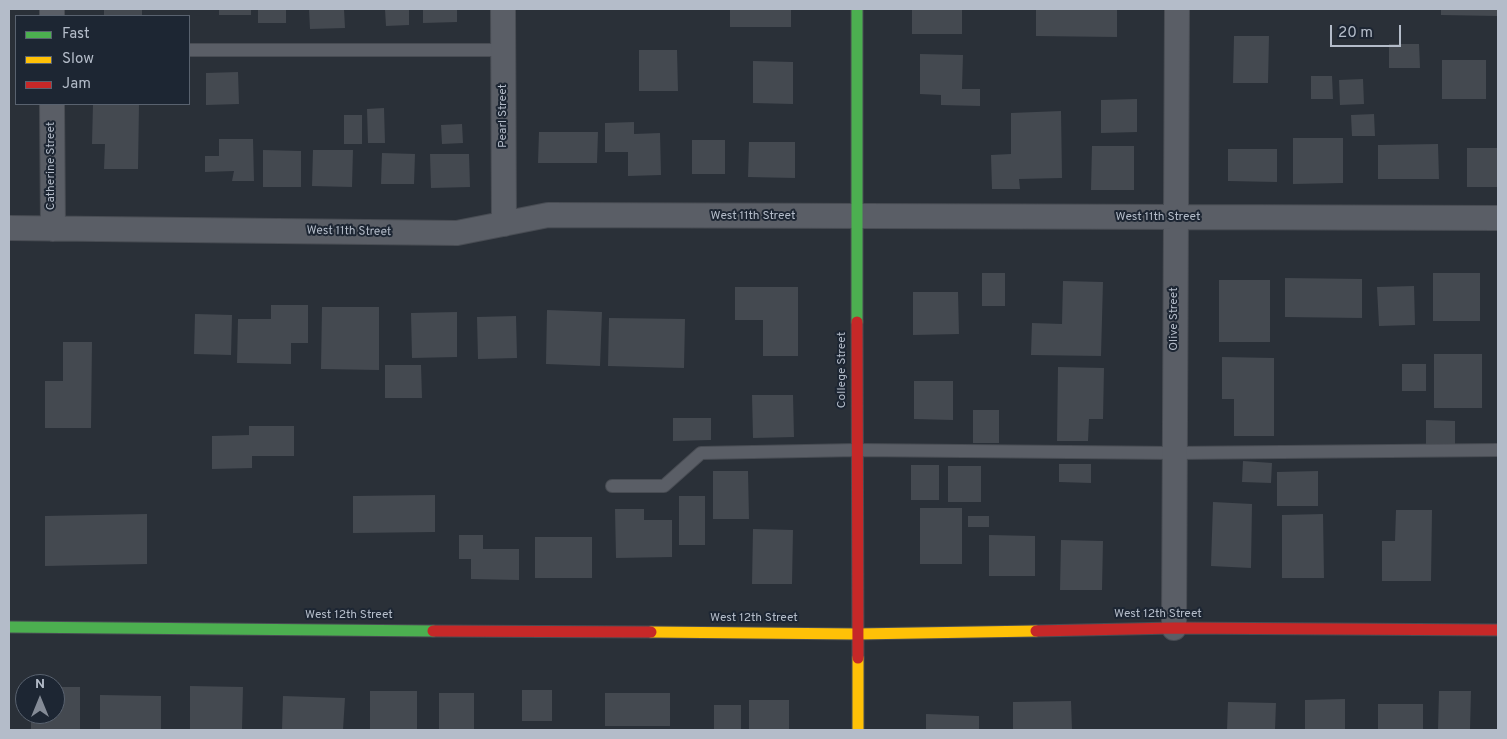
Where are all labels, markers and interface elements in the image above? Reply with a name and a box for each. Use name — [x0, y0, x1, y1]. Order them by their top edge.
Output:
legend — [15, 15, 190, 105]
scale bar — [1332, 15, 1403, 47]
text: 20 m — [1338, 24, 1373, 43]
text: Fast — [62, 25, 90, 44]
text: Slow — [62, 50, 94, 69]
text: Jam — [62, 75, 91, 94]
street label: Pearl Street — [497, 84, 511, 148]
street label: Catherine Street — [45, 122, 59, 210]
street label: West 11th Street — [711, 210, 795, 224]
street label: West 11th Street — [1116, 211, 1200, 225]
street label: West 11th Street — [306, 224, 392, 240]
street label: Olive Street — [1168, 287, 1182, 351]
street label: College Street — [836, 332, 850, 408]
street label: West 12th Street — [1114, 608, 1202, 622]
street label: West 12th Street — [305, 609, 393, 623]
street label: West 12th Street — [710, 612, 798, 626]
north arrow — [15, 674, 65, 724]
text: N — [35, 676, 45, 693]

